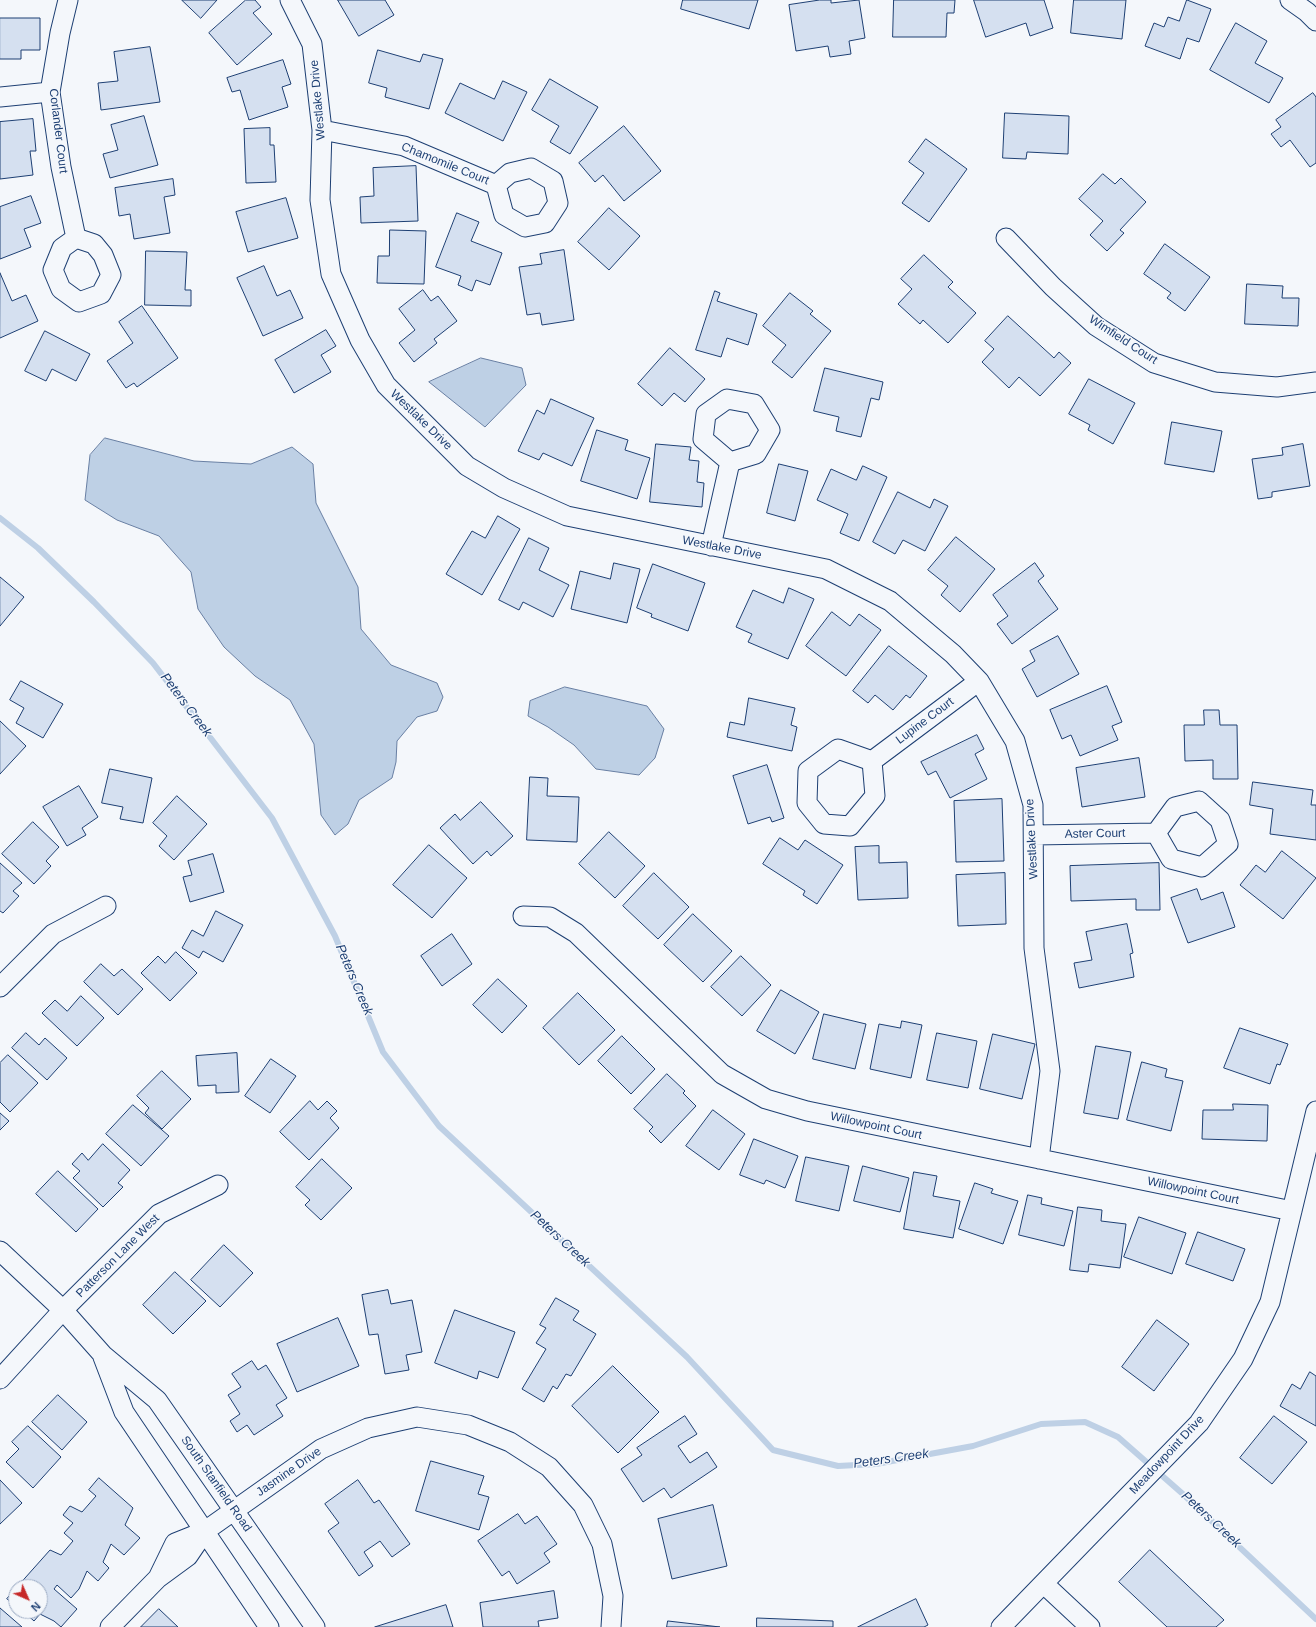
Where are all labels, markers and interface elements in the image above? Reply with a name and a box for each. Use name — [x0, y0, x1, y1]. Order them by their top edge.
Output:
street label: Westlake Drive — [307, 59, 329, 141]
street label: Corlander Court — [46, 88, 70, 174]
street label: Chamomile Court — [399, 140, 491, 188]
street label: Wimfield Court — [1086, 313, 1160, 367]
street label: Westlake Drive — [387, 387, 455, 453]
street label: Westlake Drive — [681, 533, 763, 563]
water label: Peters Creek — [157, 670, 215, 740]
street label: Lupine Court — [893, 695, 957, 747]
street label: Westlake Drive — [1023, 798, 1041, 880]
street label: Aster Court — [1065, 826, 1125, 842]
water label: Peters Creek — [332, 942, 376, 1018]
street label: Willowpoint Court — [829, 1109, 923, 1143]
street label: Willowpoint Court — [1146, 1174, 1240, 1208]
water label: Peters Creek — [527, 1207, 593, 1271]
street label: Patterson Lane West — [73, 1211, 163, 1301]
street label: Meadowpoint Drive — [1127, 1413, 1207, 1497]
street label: South Stanfield Road — [178, 1433, 254, 1535]
street label: Jasmine Drive — [254, 1444, 324, 1500]
water label: Peters Creek — [852, 1446, 930, 1472]
water label: Peters Creek — [1178, 1488, 1244, 1552]
north arrow — [8, 1579, 48, 1619]
text: N — [29, 1600, 43, 1614]

